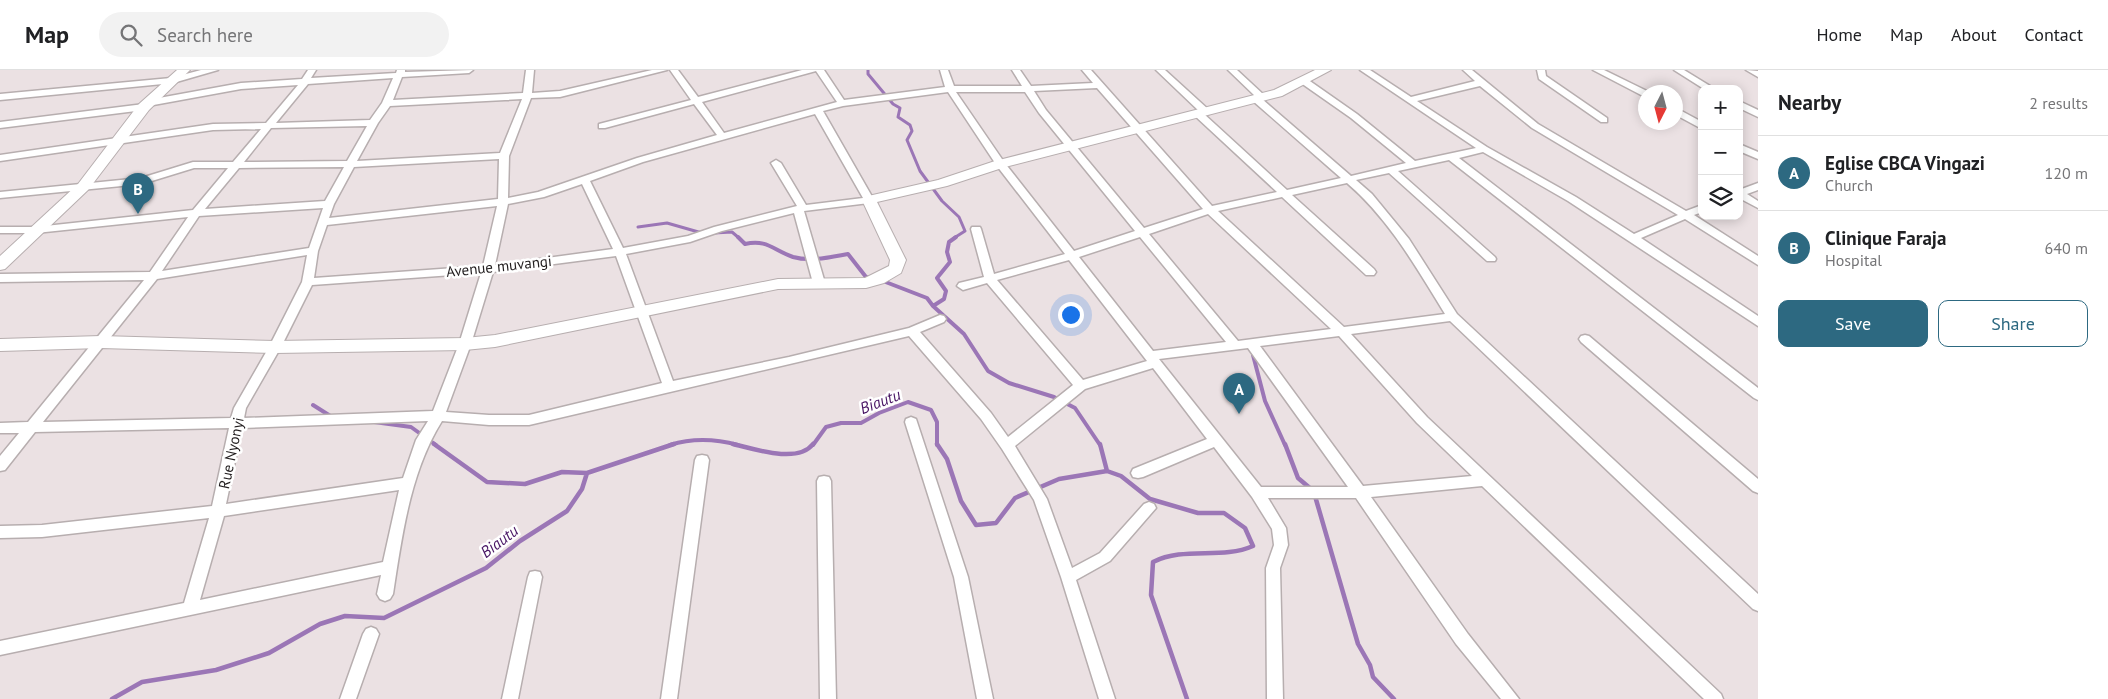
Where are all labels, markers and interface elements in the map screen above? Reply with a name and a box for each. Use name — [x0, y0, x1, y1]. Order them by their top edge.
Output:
search box — [99, 12, 449, 57]
text: Map — [25, 19, 69, 50]
icon: search — [117, 21, 145, 49]
text: Search here — [157, 23, 253, 47]
text: Home — [1816, 23, 1862, 46]
text: Map — [1890, 23, 1923, 46]
text: About — [1951, 23, 1997, 46]
text: Contact — [2025, 23, 2083, 46]
north arrow — [1638, 85, 1683, 130]
map controls — [1698, 85, 1743, 220]
button: + — [1698, 85, 1743, 130]
text: Nearby — [1778, 89, 1841, 116]
text: 2 results — [2029, 93, 2088, 113]
button: − — [1698, 130, 1743, 175]
text: Eglise CBCA Vingazi — [1825, 151, 1985, 175]
text: A — [1789, 163, 1799, 183]
text: 120 m — [2045, 163, 2088, 183]
pin: B — [122, 173, 154, 214]
button: layers — [1698, 175, 1743, 220]
text: Church — [1825, 175, 1873, 195]
text: Clinique Faraja — [1825, 226, 1946, 250]
text: B — [1789, 238, 1799, 258]
text: 640 m — [2045, 238, 2088, 258]
text: Hospital — [1825, 250, 1882, 270]
street label: Avenue muvangi — [445, 251, 553, 281]
button: Save — [1778, 300, 1928, 347]
button: Share — [1938, 300, 2088, 347]
your location — [1058, 302, 1084, 328]
pin: A — [1223, 373, 1255, 414]
water label: Biautu — [857, 384, 903, 418]
street label: Rue Nyonyi — [214, 415, 248, 491]
water label: Biautu — [476, 520, 522, 562]

